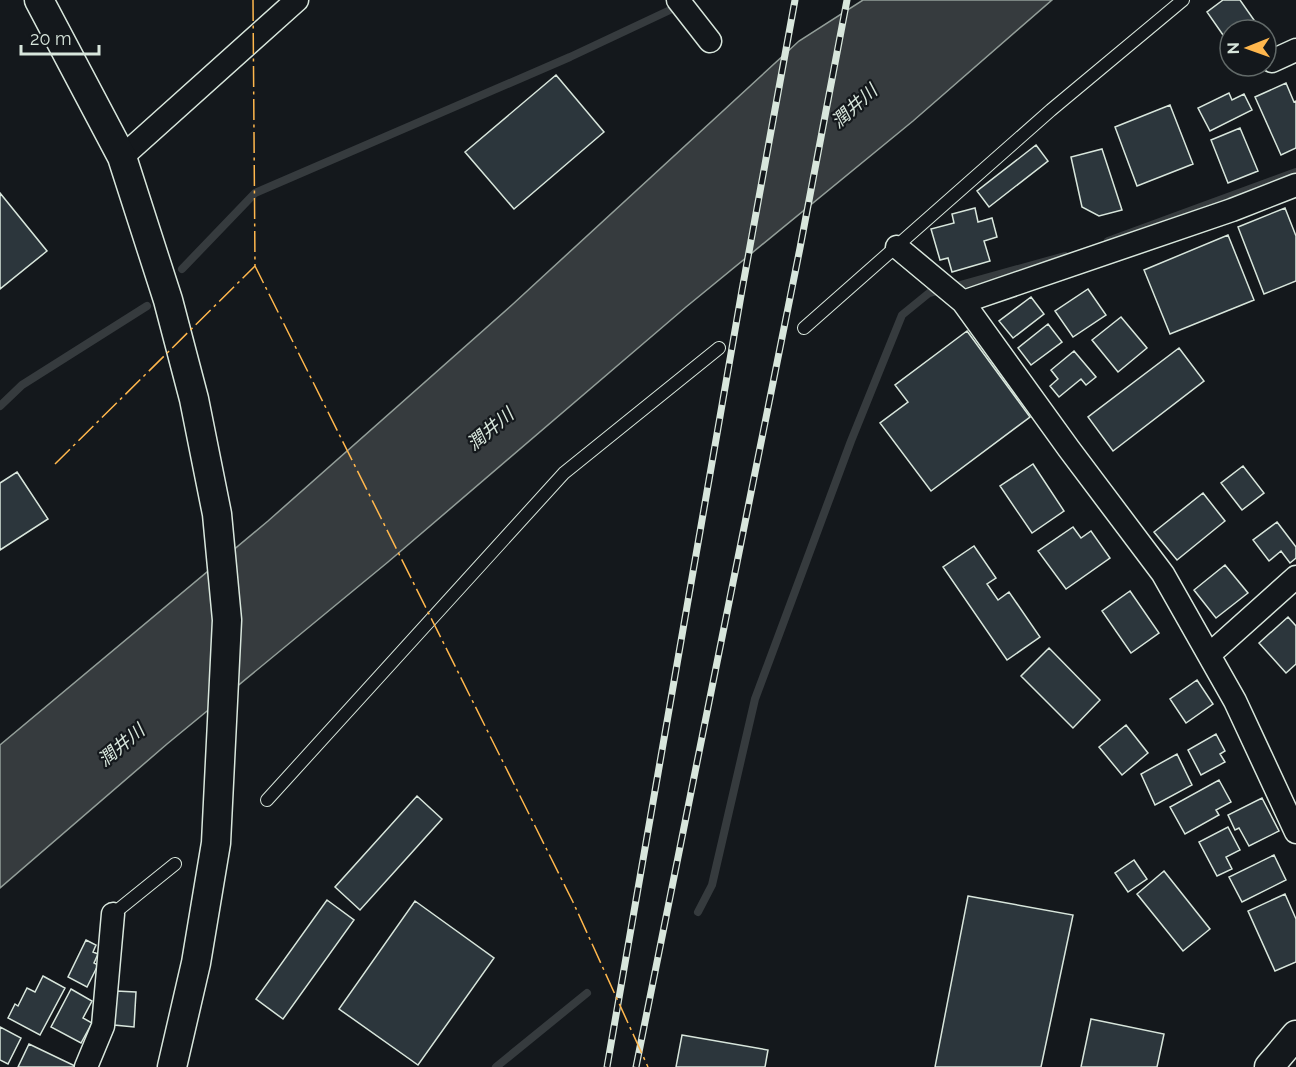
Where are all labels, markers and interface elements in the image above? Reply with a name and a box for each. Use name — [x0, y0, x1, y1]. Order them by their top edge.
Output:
scale bar — [21, 18, 99, 56]
north arrow — [1218, 18, 1278, 78]
text: 20 m — [30, 28, 72, 49]
text: N — [1224, 42, 1243, 55]
water label: 潤井川 — [827, 79, 883, 132]
water label: 潤井川 — [463, 402, 519, 454]
water label: 潤井川 — [94, 718, 150, 770]

